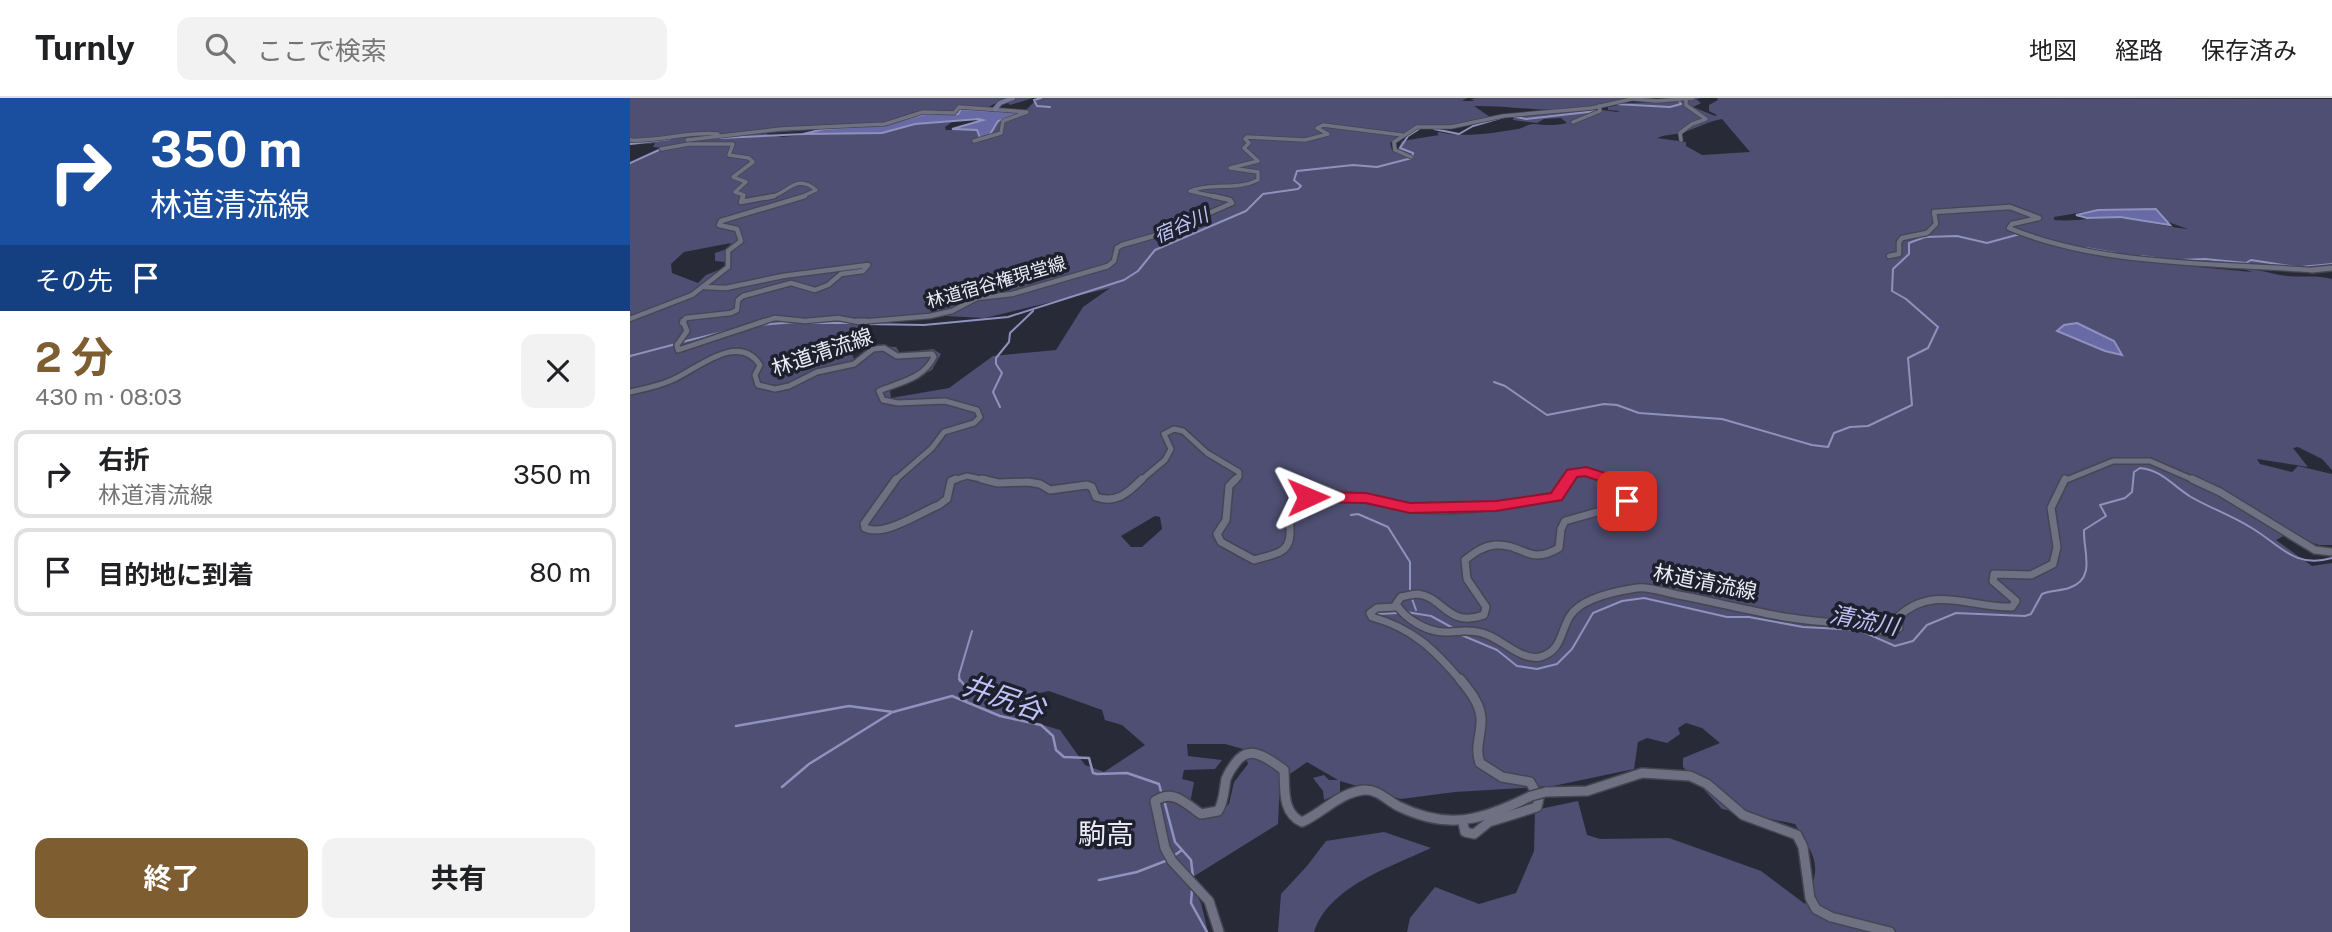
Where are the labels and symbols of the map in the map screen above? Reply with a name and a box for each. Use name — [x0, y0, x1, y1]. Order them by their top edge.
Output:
water label: 宿谷川 — [1150, 203, 1213, 247]
street label: 林道宿谷権現堂線 — [924, 252, 1068, 312]
street label: 林道清流線 — [768, 323, 876, 381]
position arrow — [1271, 460, 1345, 534]
pin — [1597, 471, 1657, 531]
street label: 林道清流線 — [1651, 560, 1759, 604]
water label: 清流川 — [1828, 600, 1903, 640]
water label: 井尻谷 — [959, 668, 1051, 727]
district label: 駒高 — [1078, 817, 1134, 850]

